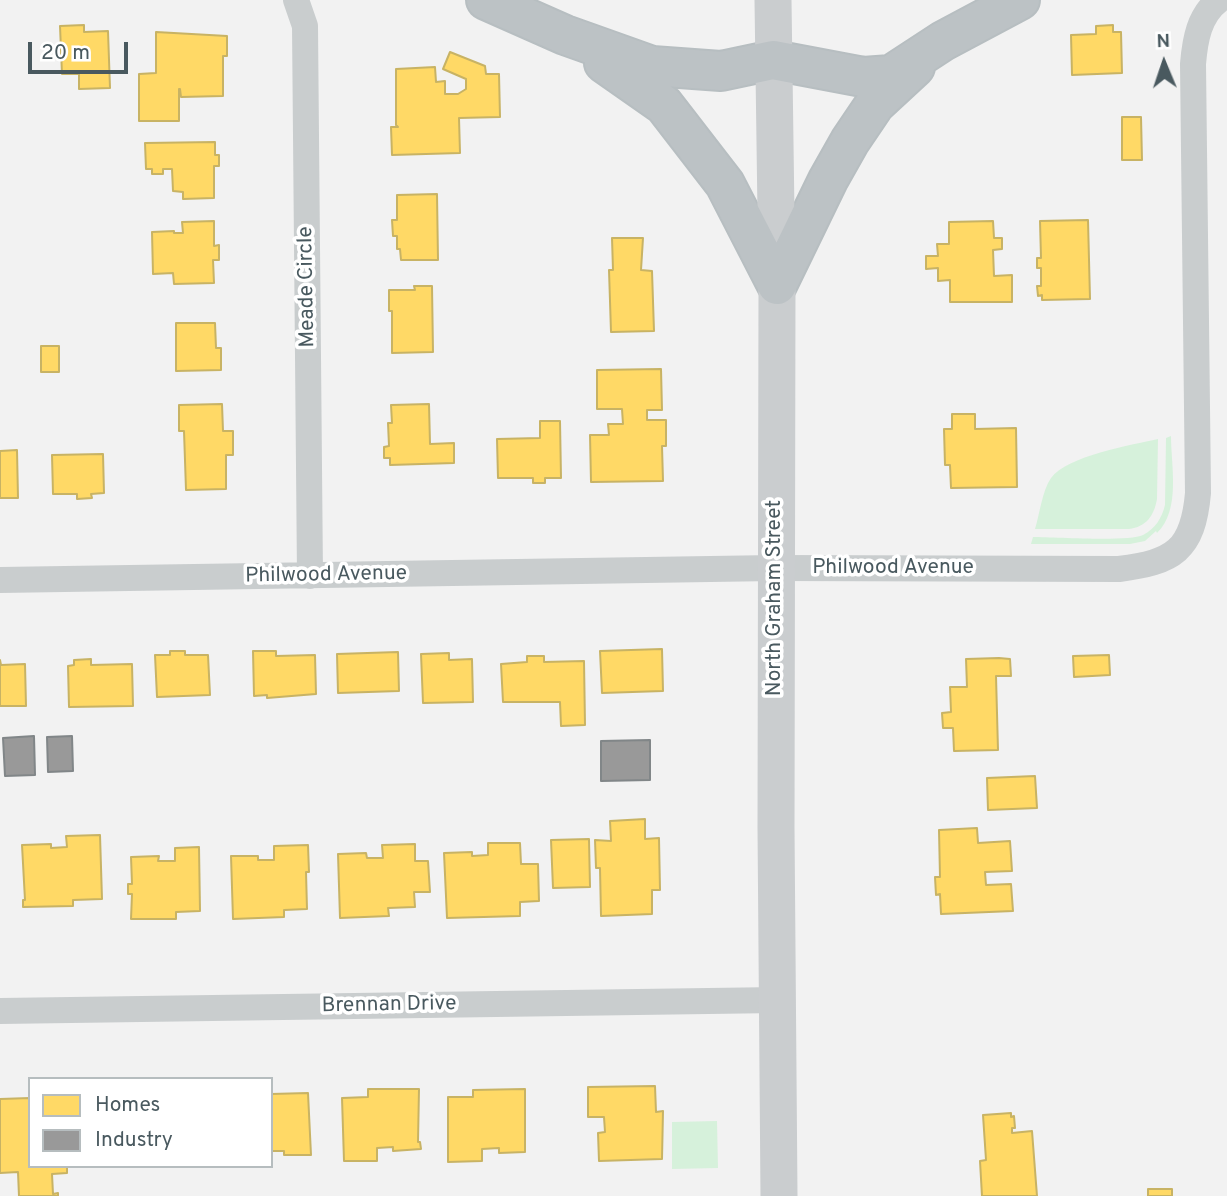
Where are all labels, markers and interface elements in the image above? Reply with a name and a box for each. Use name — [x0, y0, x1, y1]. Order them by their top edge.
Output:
scale bar — [32, 28, 131, 72]
north arrow — [1129, 28, 1199, 98]
text: N — [1156, 30, 1171, 54]
text: 20 m — [41, 40, 90, 67]
street label: Meade Circle — [294, 226, 322, 348]
street label: North Graham Street — [763, 500, 789, 696]
street label: Philwood Avenue — [812, 556, 974, 582]
street label: Philwood Avenue — [245, 562, 407, 590]
street label: Brennan Drive — [321, 992, 457, 1020]
legend — [28, 1077, 273, 1168]
text: Homes — [95, 1092, 160, 1119]
text: Industry — [95, 1127, 173, 1154]

